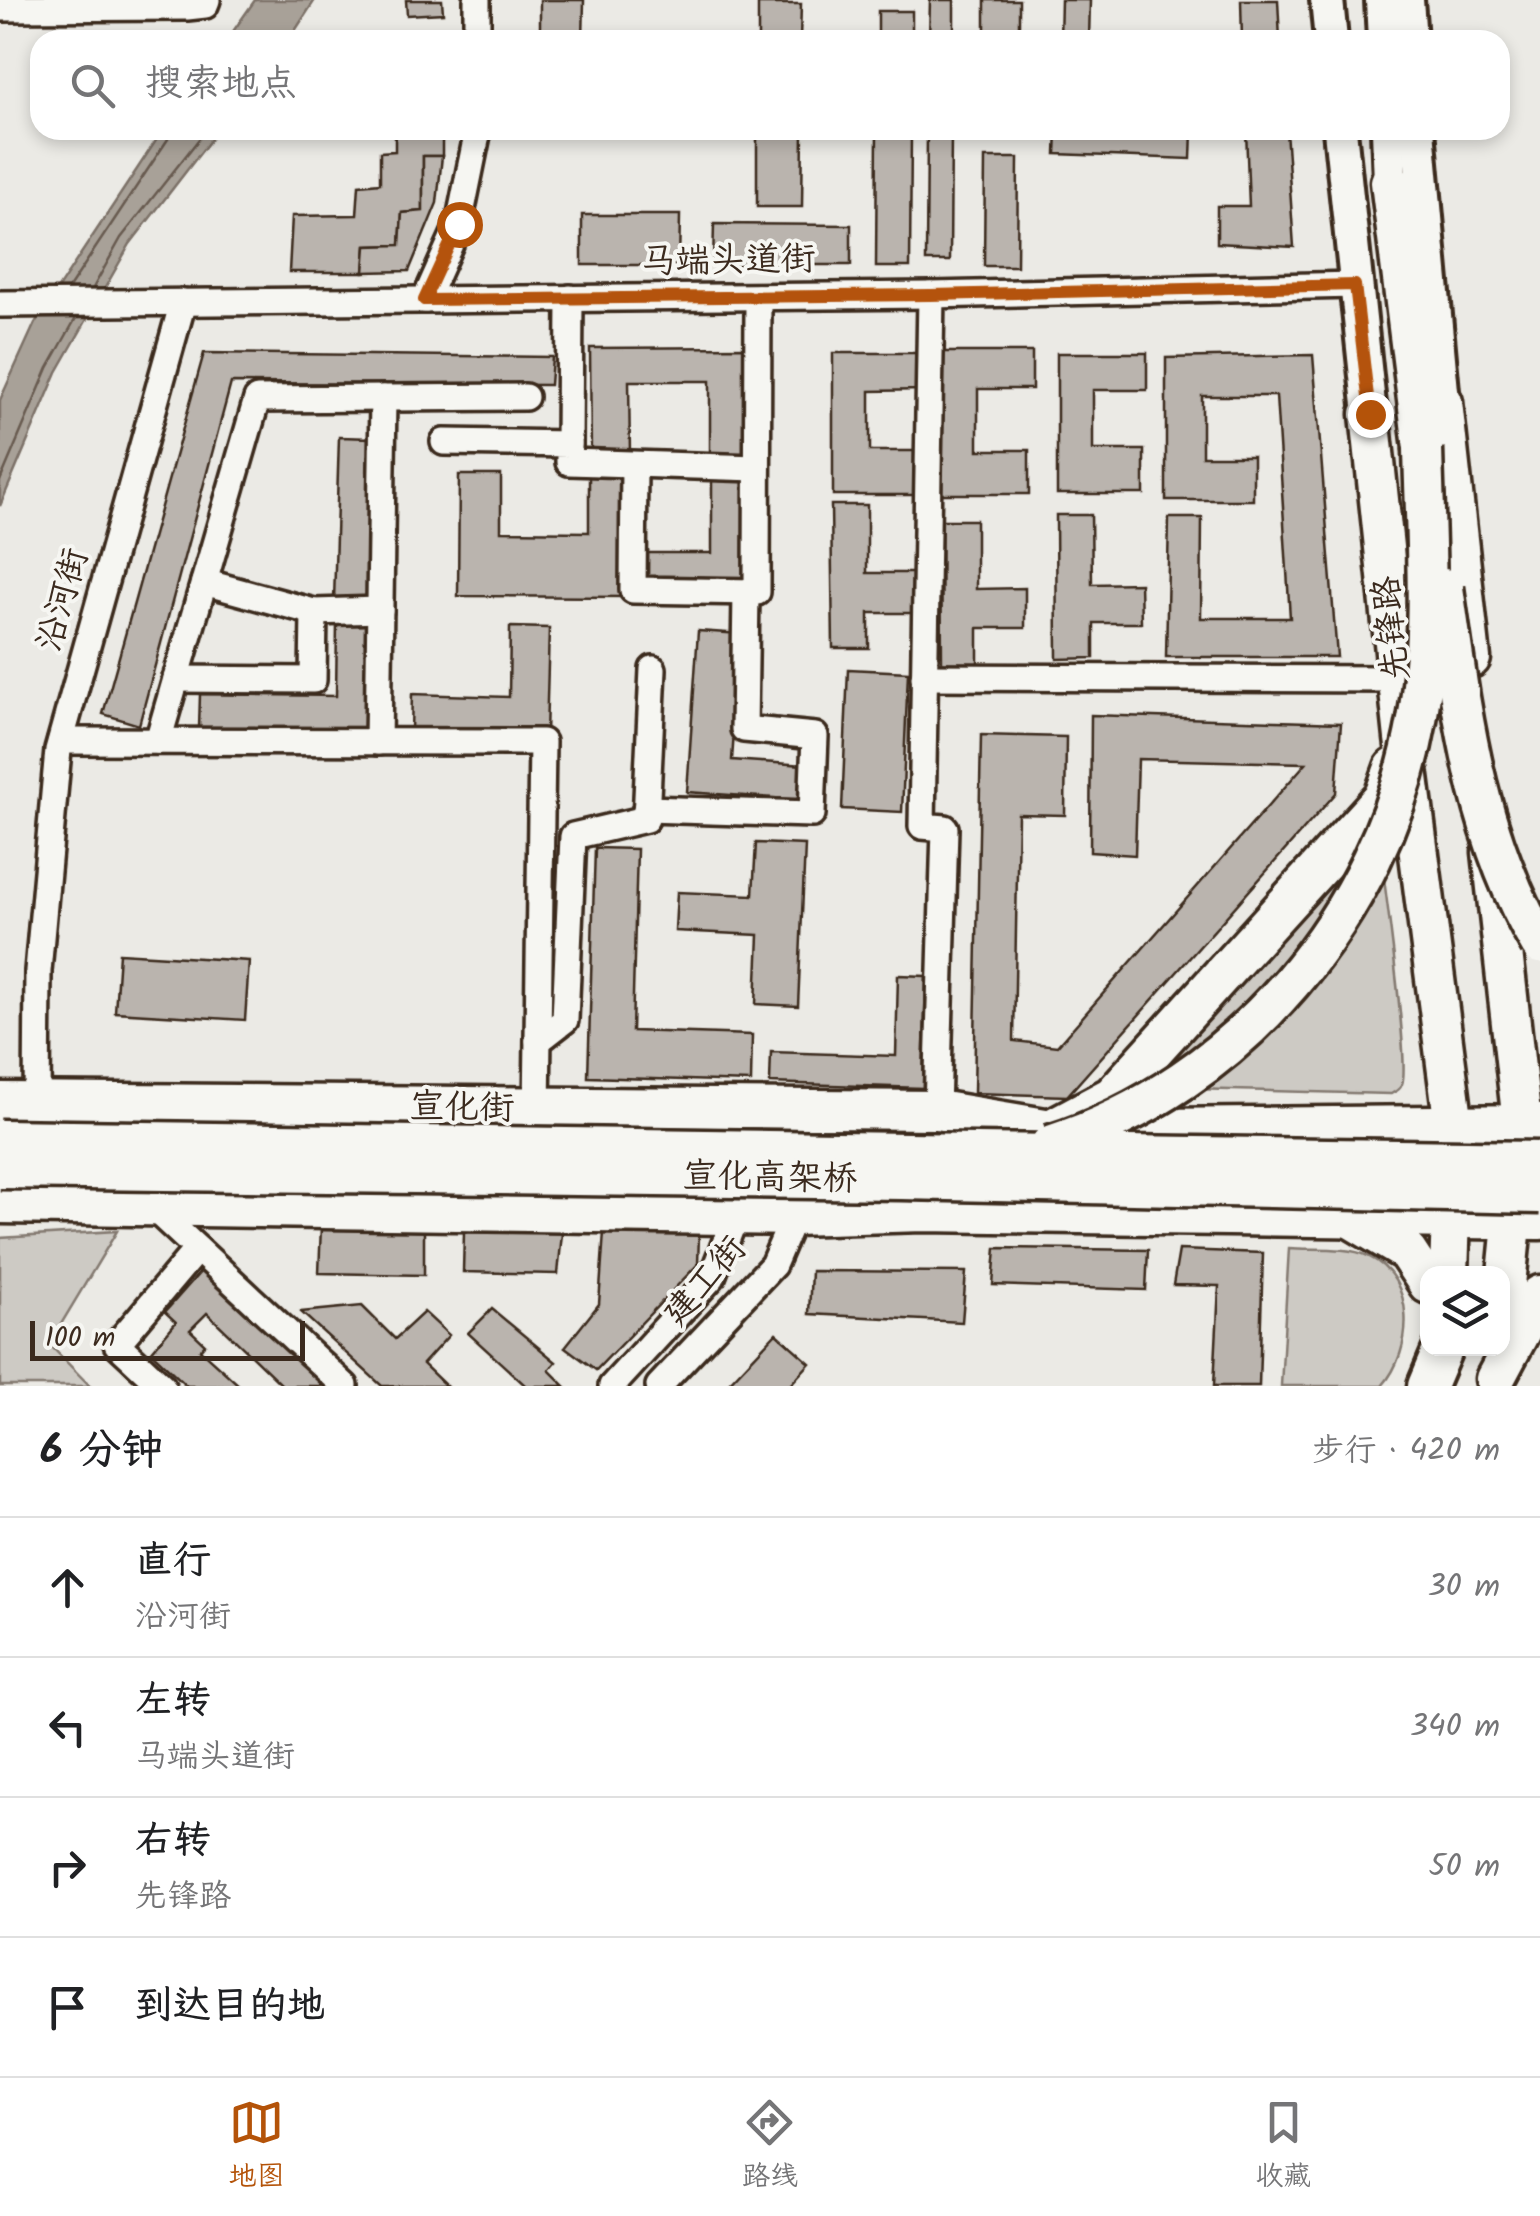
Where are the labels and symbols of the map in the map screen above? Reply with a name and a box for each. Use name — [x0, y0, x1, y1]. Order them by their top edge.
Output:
route start — [437, 202, 483, 248]
street label: 马端头道街 — [640, 232, 816, 292]
route end — [1348, 392, 1394, 438]
street label: 沿河街 — [23, 542, 105, 658]
street label: 先锋路 — [1360, 573, 1426, 683]
street label: 宣化街 — [409, 1080, 515, 1138]
street label: 宣化高架桥 — [682, 1149, 858, 1209]
street label: 建工街 — [650, 1224, 762, 1340]
scale bar — [30, 1316, 305, 1360]

